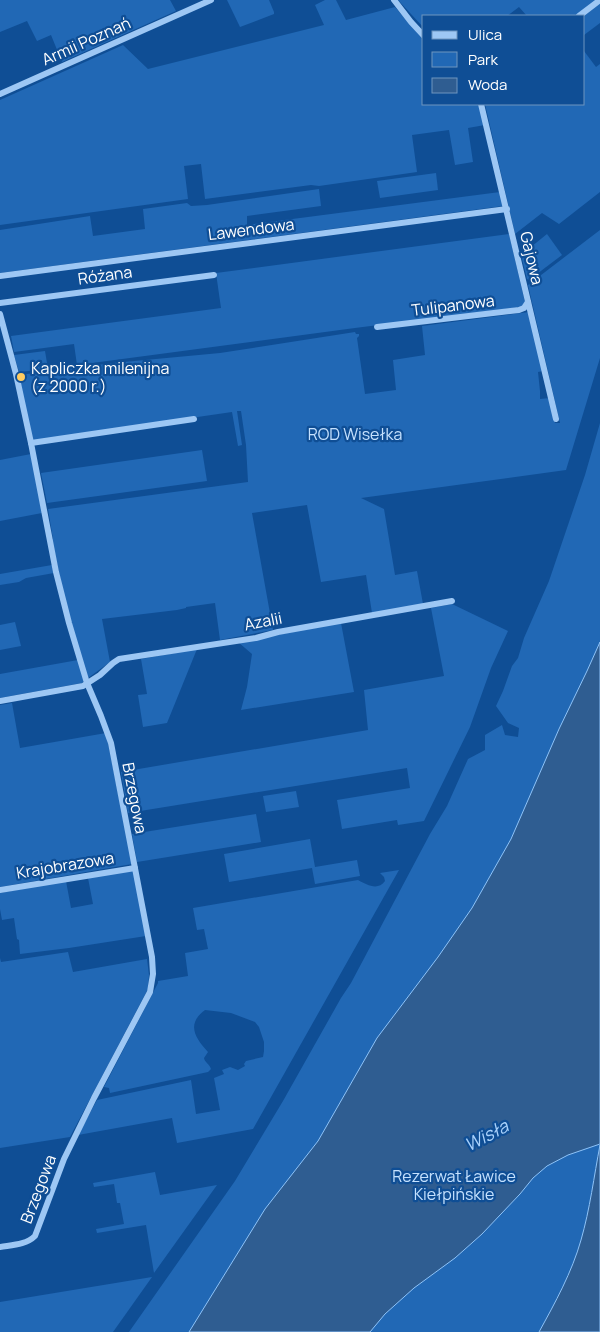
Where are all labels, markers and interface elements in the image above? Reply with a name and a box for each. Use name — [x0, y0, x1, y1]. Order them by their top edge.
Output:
street label: Armii Poznań — [38, 12, 134, 70]
legend — [422, 15, 585, 105]
text: Ulica — [468, 24, 502, 45]
text: Park — [468, 49, 498, 70]
text: Woda — [468, 74, 507, 95]
street label: Lawendowa — [207, 213, 295, 245]
street label: Gajowa — [515, 229, 549, 287]
street label: Różana — [76, 260, 134, 290]
street label: Tulipanowa — [410, 289, 496, 321]
place label: Kapliczka milenijna (z 2000 r.) — [31, 357, 169, 397]
marker: Kapliczka milenijna (z 2000 r.) — [15, 371, 27, 383]
park label: ROD Wisełka — [308, 423, 402, 445]
street label: Azalii — [242, 607, 284, 635]
street label: Brzegowa — [117, 761, 153, 835]
street label: Krajobrazowa — [14, 846, 116, 884]
water label: Wisła — [460, 1113, 513, 1157]
street label: Brzegowa — [15, 1151, 61, 1227]
park label: Rezerwat Ławice Kiełpińskie — [392, 1165, 516, 1205]

